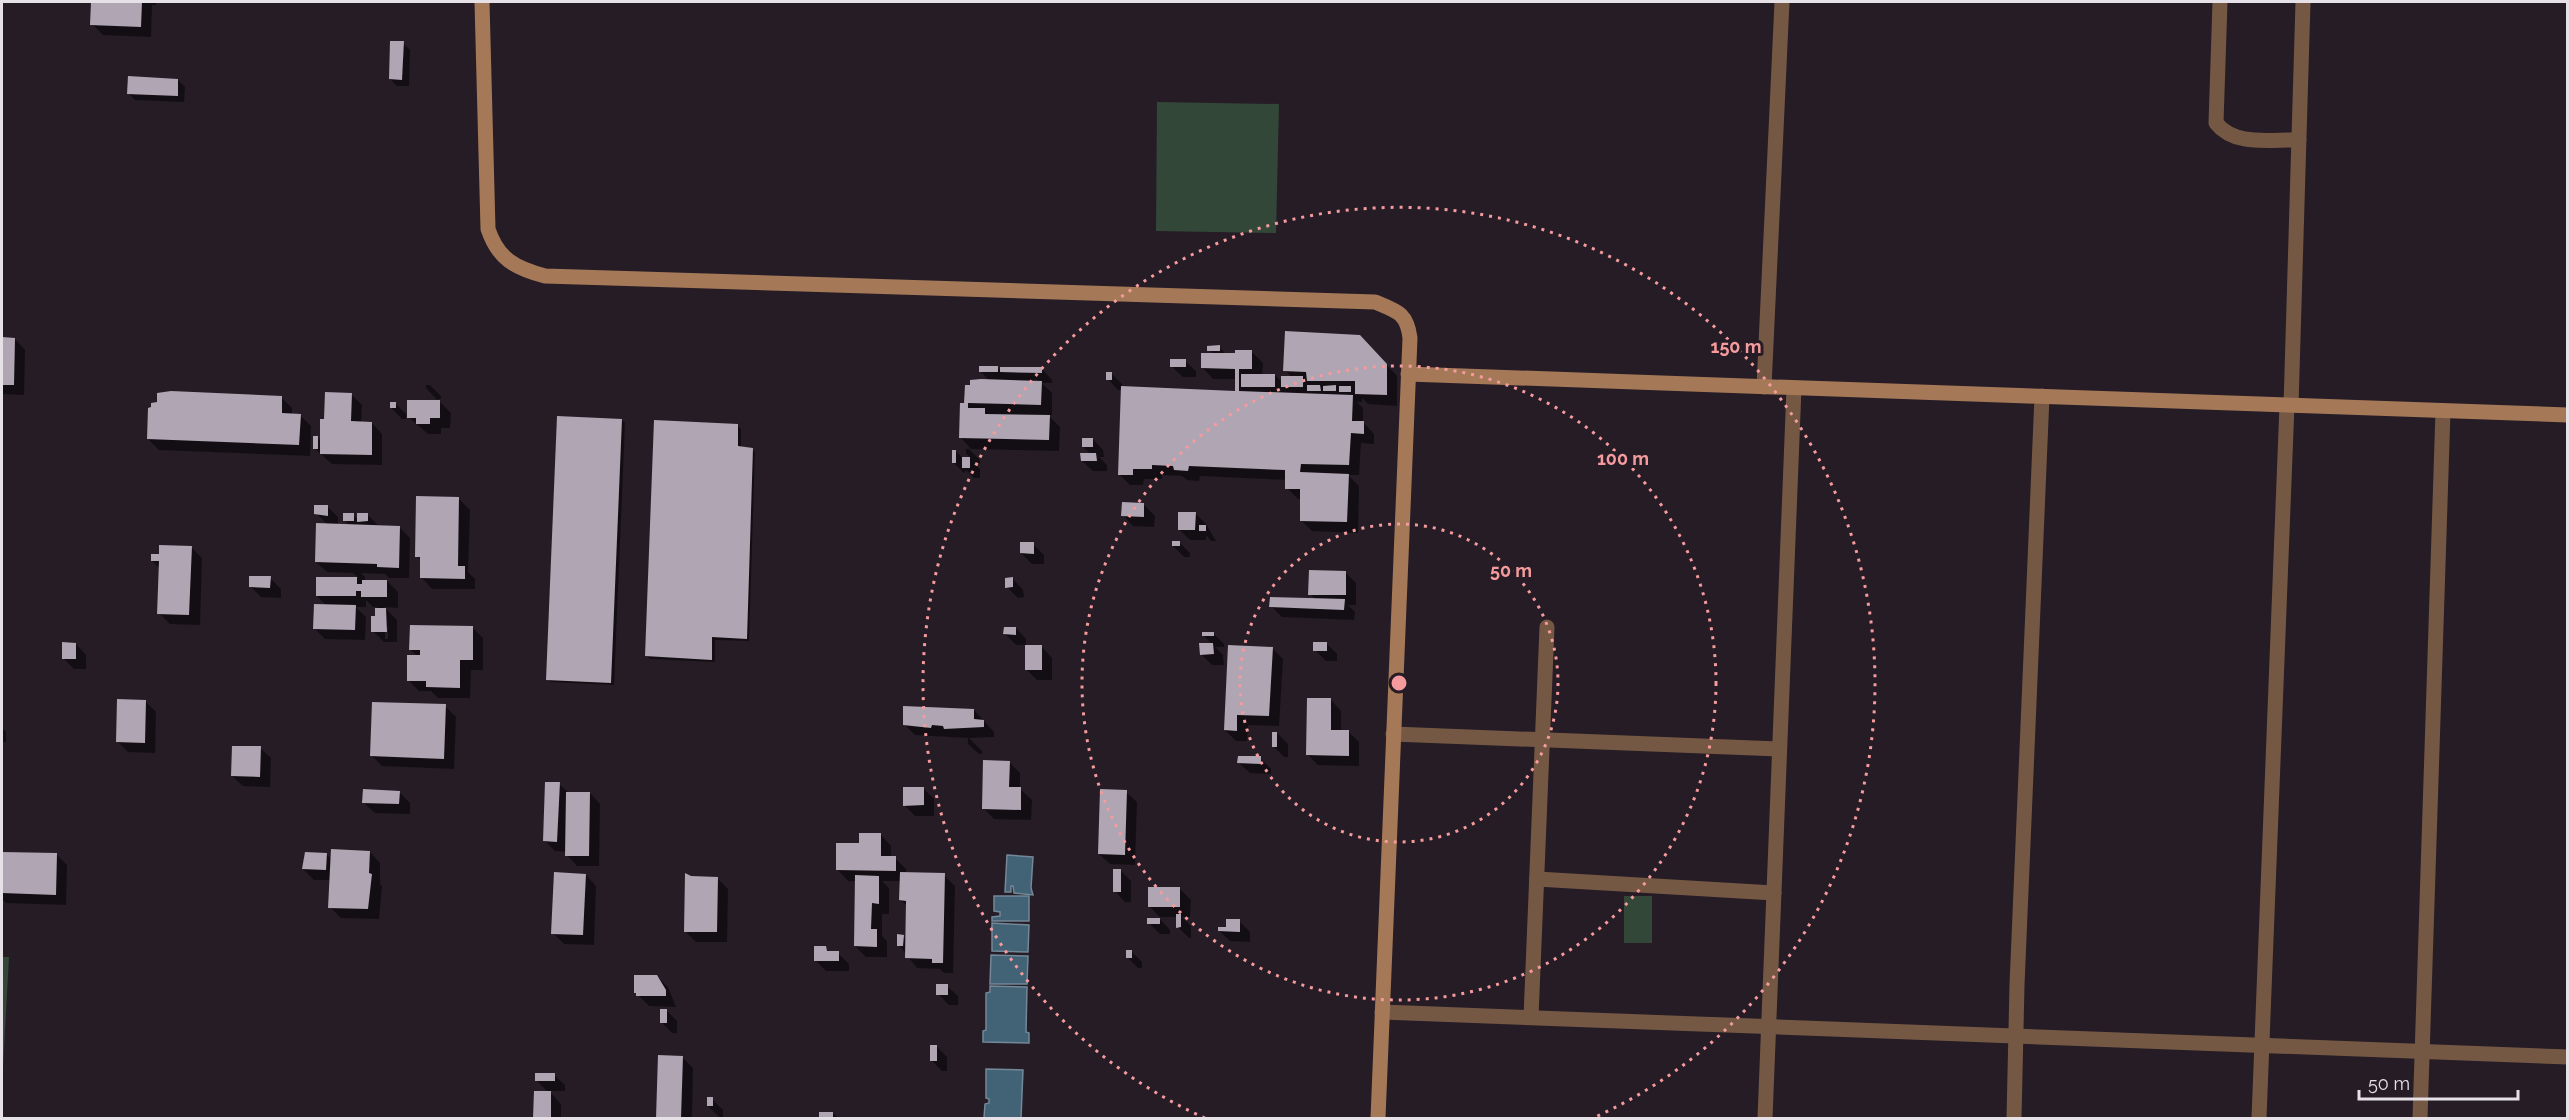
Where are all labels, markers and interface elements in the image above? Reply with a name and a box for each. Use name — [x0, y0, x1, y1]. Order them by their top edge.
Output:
text: 150 m — [1711, 336, 1762, 357]
text: 100 m — [1597, 448, 1649, 469]
text: 50 m — [1490, 560, 1532, 581]
centre of rings — [1389, 673, 1409, 693]
scale bar — [2359, 1063, 2518, 1101]
text: 50 m — [2368, 1073, 2410, 1094]

